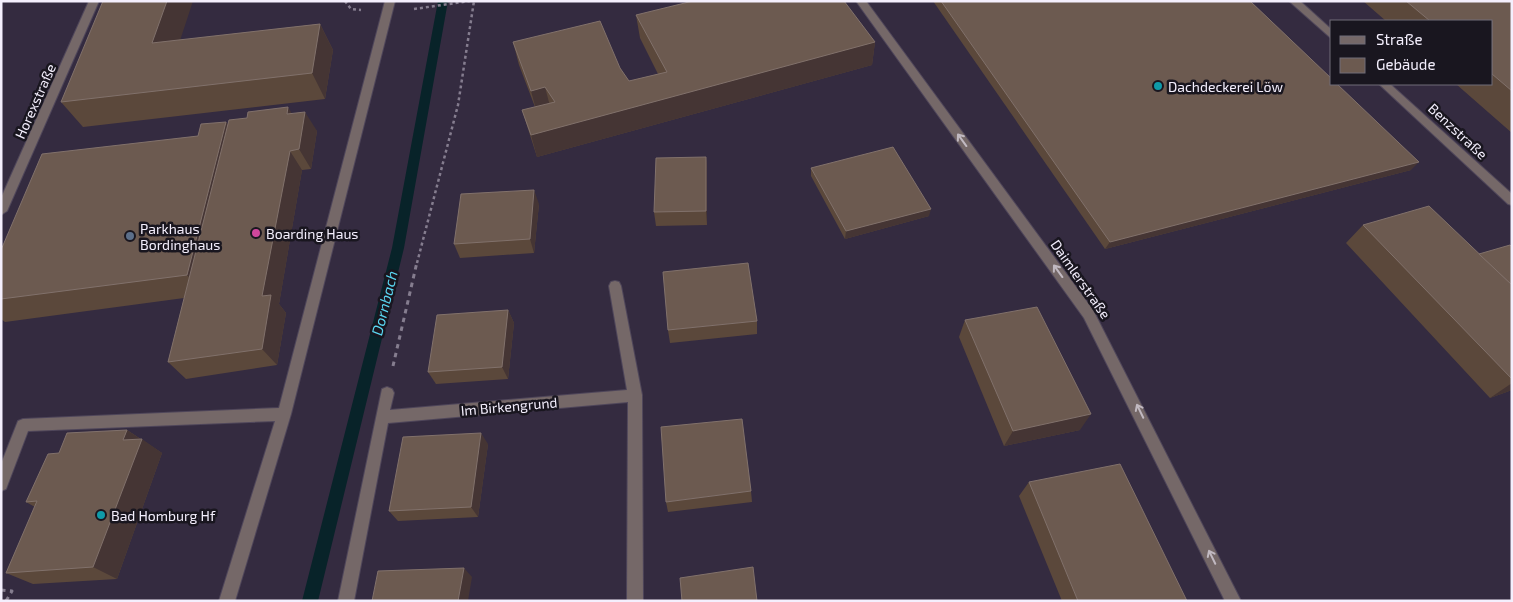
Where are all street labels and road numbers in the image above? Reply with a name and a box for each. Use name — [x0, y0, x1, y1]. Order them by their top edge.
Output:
street label: Horexstraße — [11, 61, 59, 141]
street label: Benzstraße — [1425, 99, 1491, 163]
street label: Daimlerstraße — [1047, 236, 1115, 322]
street label: Im Birkengrund — [460, 393, 558, 419]

